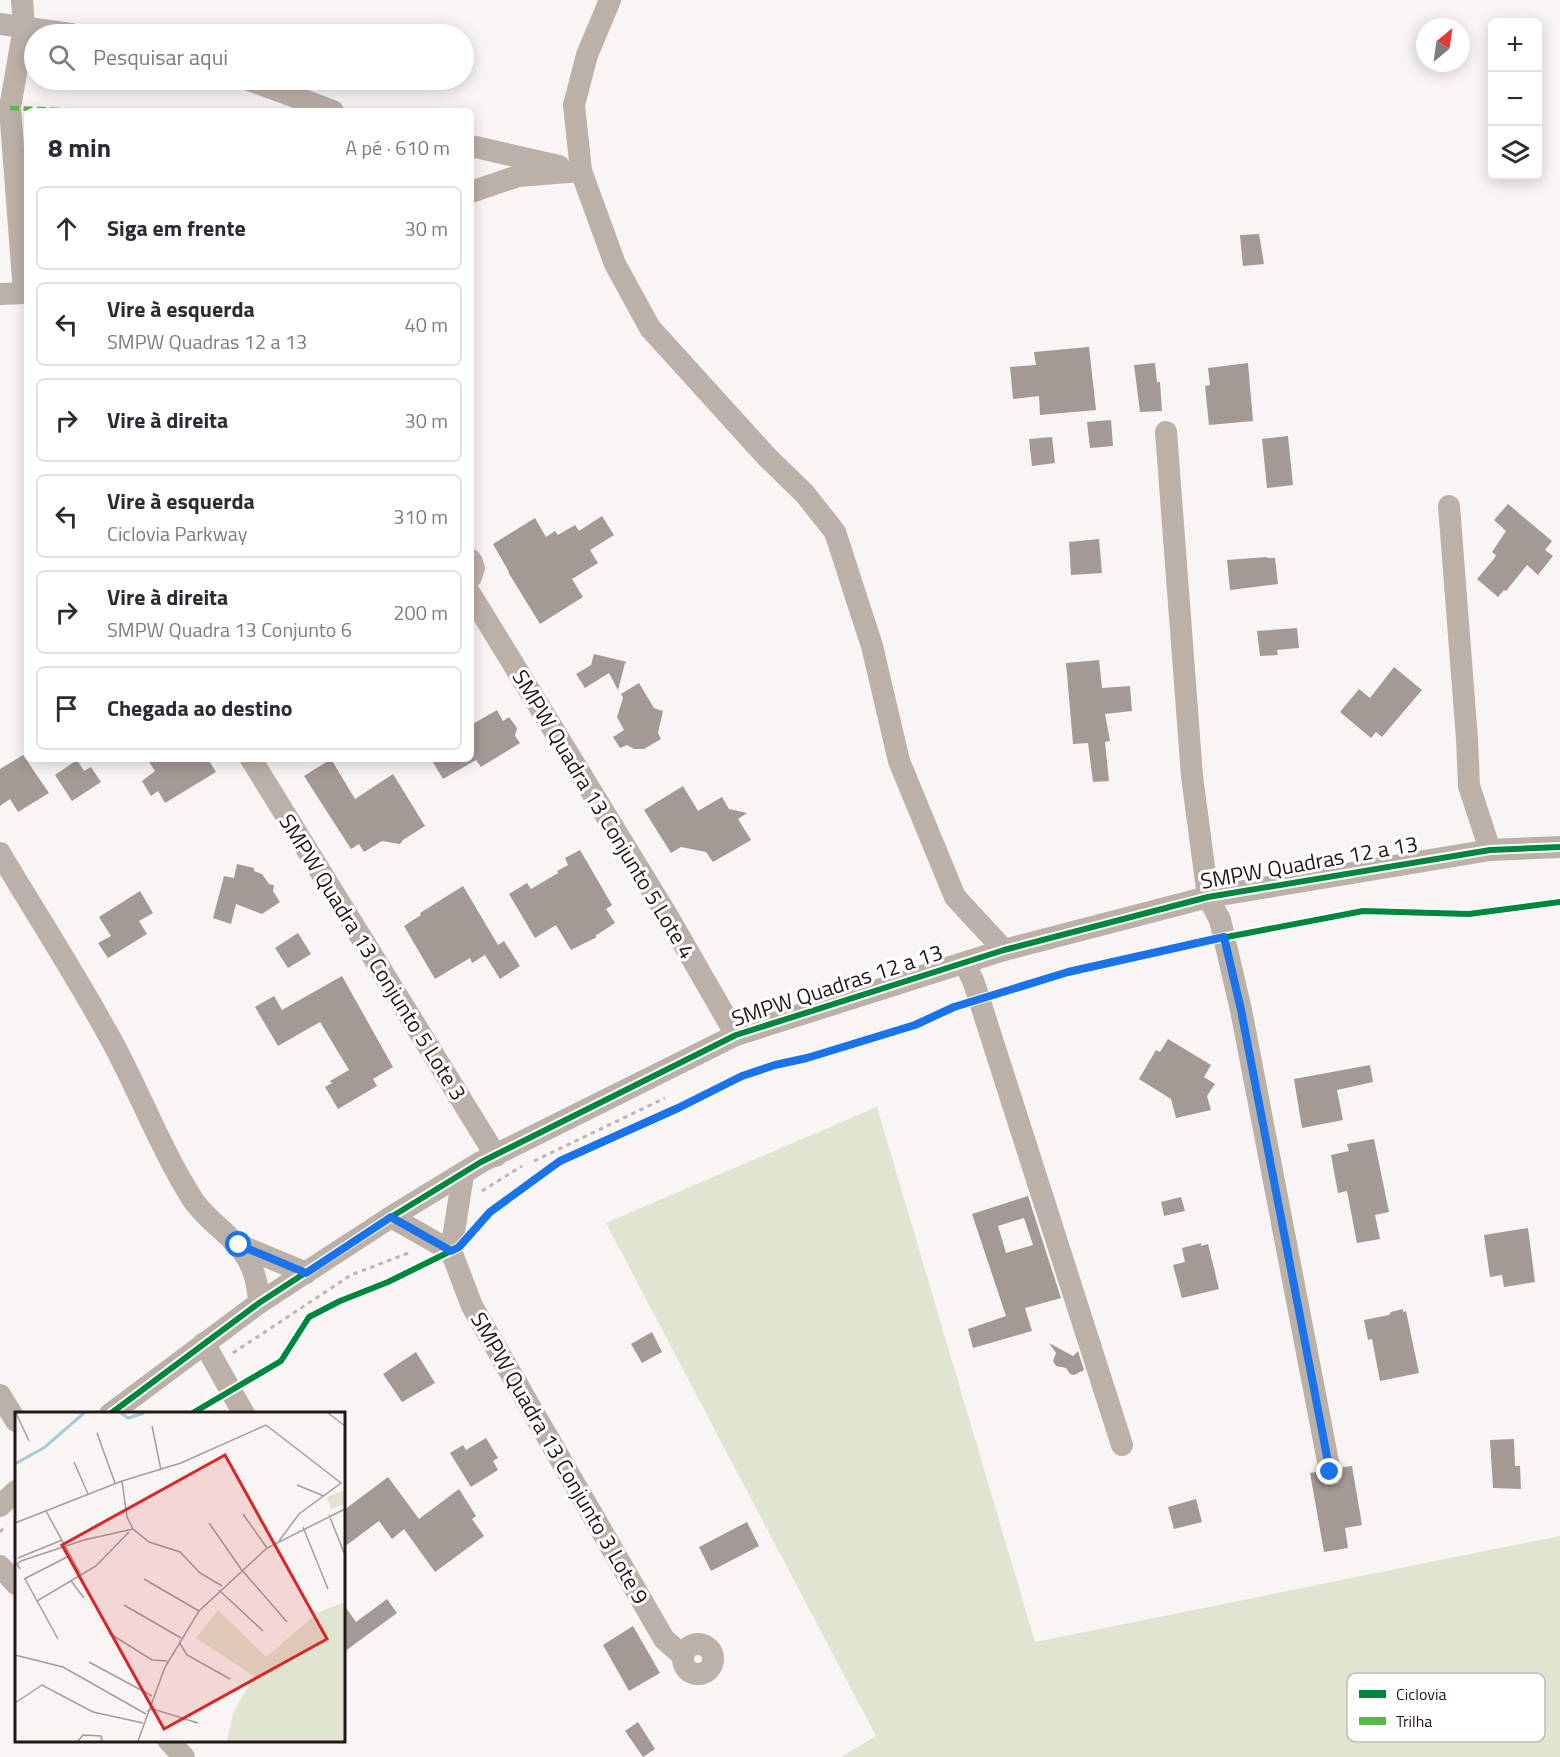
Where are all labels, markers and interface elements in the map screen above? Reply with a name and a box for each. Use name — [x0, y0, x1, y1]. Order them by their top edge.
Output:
north arrow — [1416, 18, 1470, 72]
map controls — [1488, 18, 1542, 180]
button: + — [1488, 18, 1542, 72]
search box — [24, 24, 474, 90]
text: Pesquisar aqui — [93, 40, 228, 74]
icon: search — [45, 41, 78, 74]
button: − — [1488, 72, 1542, 126]
button: layers — [1488, 126, 1542, 180]
text: 8 min — [48, 128, 111, 167]
text: A pé · 610 m — [345, 132, 450, 163]
text: Siga em frente — [107, 211, 246, 245]
icon: ahead — [50, 212, 83, 245]
text: 30 m — [404, 213, 448, 244]
text: Vire à esquerda — [107, 292, 255, 326]
icon: left — [50, 308, 83, 341]
text: 40 m — [404, 309, 448, 340]
text: SMPW Quadras 12 a 13 — [107, 326, 307, 357]
text: Vire à direita — [107, 403, 228, 437]
icon: right — [50, 404, 83, 437]
text: 30 m — [404, 405, 448, 436]
text: Vire à esquerda — [107, 484, 255, 518]
icon: left — [50, 500, 83, 533]
text: 310 m — [393, 501, 448, 532]
text: Ciclovia Parkway — [107, 518, 247, 549]
text: Vire à direita — [107, 580, 228, 614]
icon: right — [50, 596, 83, 629]
text: 200 m — [393, 597, 448, 628]
text: SMPW Quadra 13 Conjunto 6 — [107, 614, 352, 645]
street label: SMPW Quadra 13 Conjunto 5 Lote 4 — [504, 663, 704, 965]
text: Chegada ao destino — [107, 691, 293, 725]
icon: arrive — [50, 692, 83, 725]
street label: SMPW Quadra 13 Conjunto 5 Lote 3 — [271, 807, 475, 1107]
street label: SMPW Quadras 12 a 13 — [1198, 826, 1420, 898]
street label: SMPW Quadras 12 a 13 — [727, 935, 947, 1035]
route start — [225, 1231, 251, 1257]
street label: SMPW Quadra 13 Conjunto 3 Lote 9 — [462, 1306, 658, 1610]
inset map — [15, 1412, 345, 1742]
route end — [1316, 1458, 1342, 1484]
legend — [1347, 1673, 1545, 1742]
text: Ciclovia — [1396, 1682, 1446, 1706]
text: Trilha — [1396, 1709, 1432, 1733]

